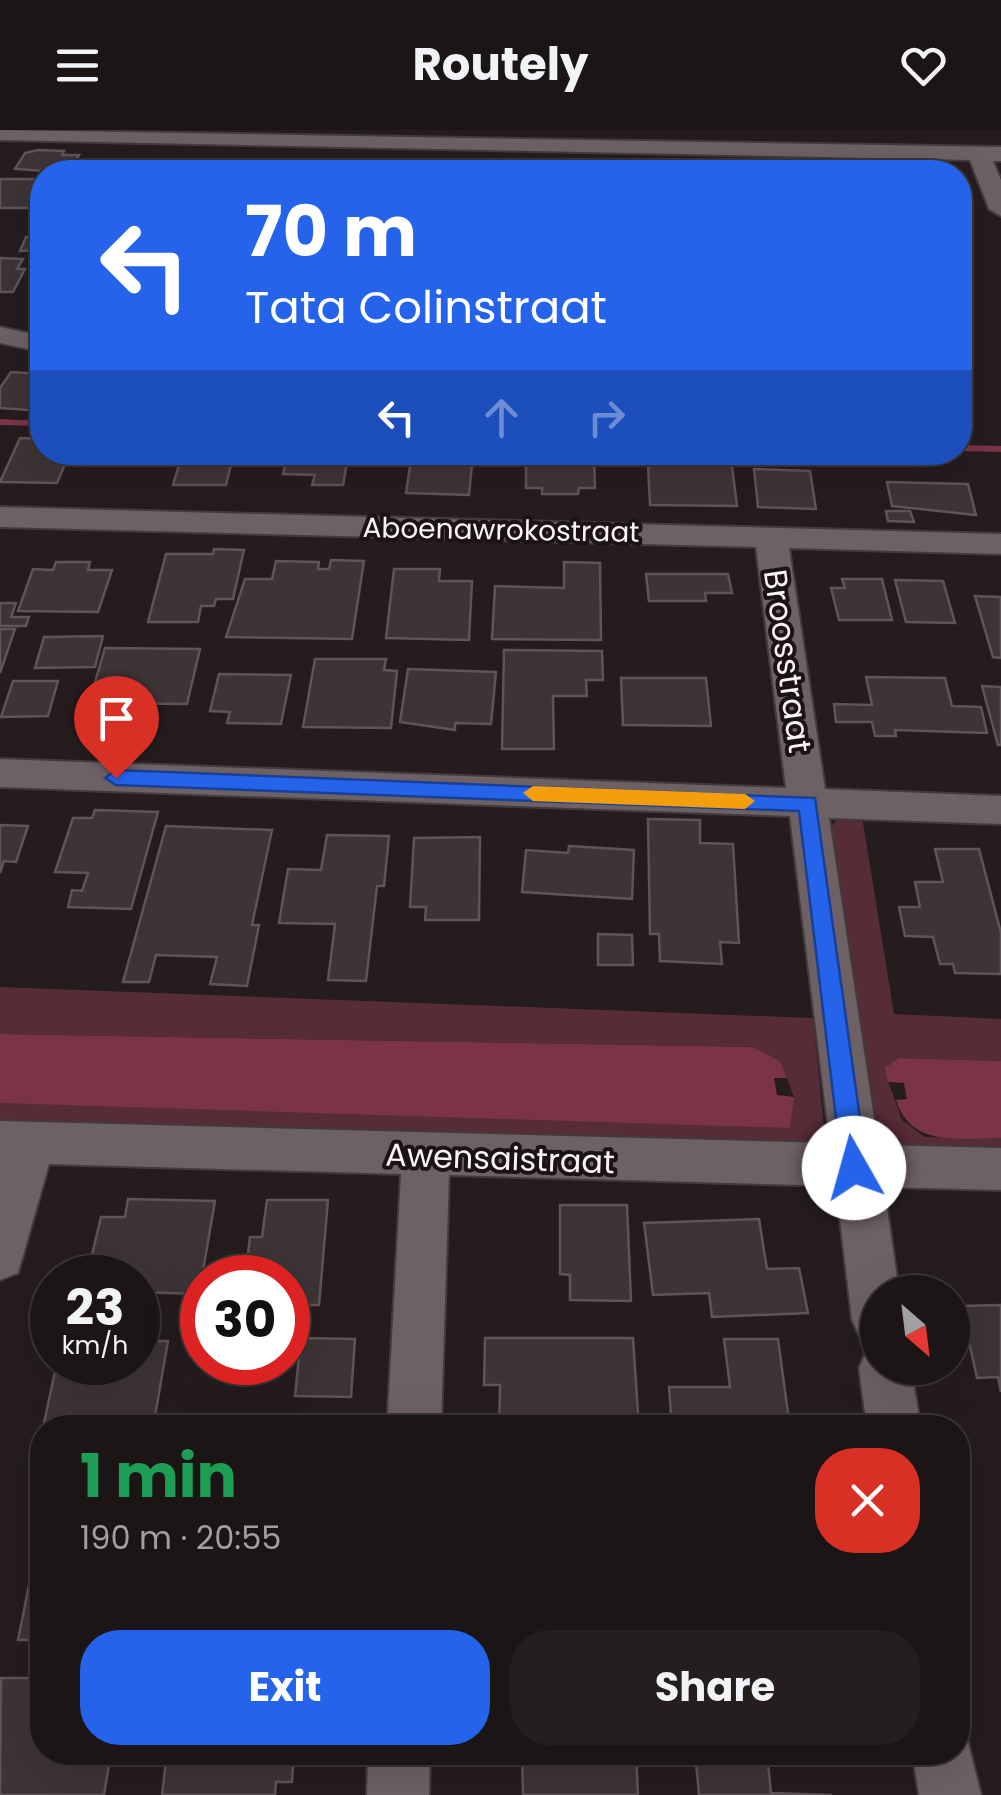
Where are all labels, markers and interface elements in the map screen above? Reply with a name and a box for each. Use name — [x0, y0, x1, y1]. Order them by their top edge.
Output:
text: Routely — [412, 33, 589, 96]
icon: menu — [50, 38, 105, 93]
icon: heart — [896, 38, 951, 93]
text: 70 m — [245, 182, 417, 281]
icon: left — [80, 200, 210, 330]
text: Tata Colinstraat — [245, 276, 607, 339]
icon: left — [369, 390, 424, 445]
icon: ahead — [474, 390, 529, 445]
icon: right — [579, 390, 634, 445]
street label: Aboenawrokostraat — [362, 508, 640, 552]
street label: Broosstraat — [753, 567, 823, 755]
pin — [74, 676, 159, 779]
icon: arrive — [89, 691, 144, 746]
position arrow — [802, 1116, 906, 1220]
street label: Awensaistraat — [385, 1132, 615, 1184]
speed limit sign: 30 — [180, 1255, 310, 1385]
text: 23 — [66, 1272, 124, 1343]
north arrow — [860, 1275, 970, 1385]
map controls — [860, 1275, 970, 1385]
text: km/h — [62, 1328, 128, 1363]
text: 1 min — [80, 1434, 237, 1518]
button: close — [815, 1448, 920, 1553]
text: 190 m · 20:55 — [80, 1515, 281, 1560]
button: Exit — [80, 1630, 490, 1745]
button: Share — [510, 1630, 920, 1745]

